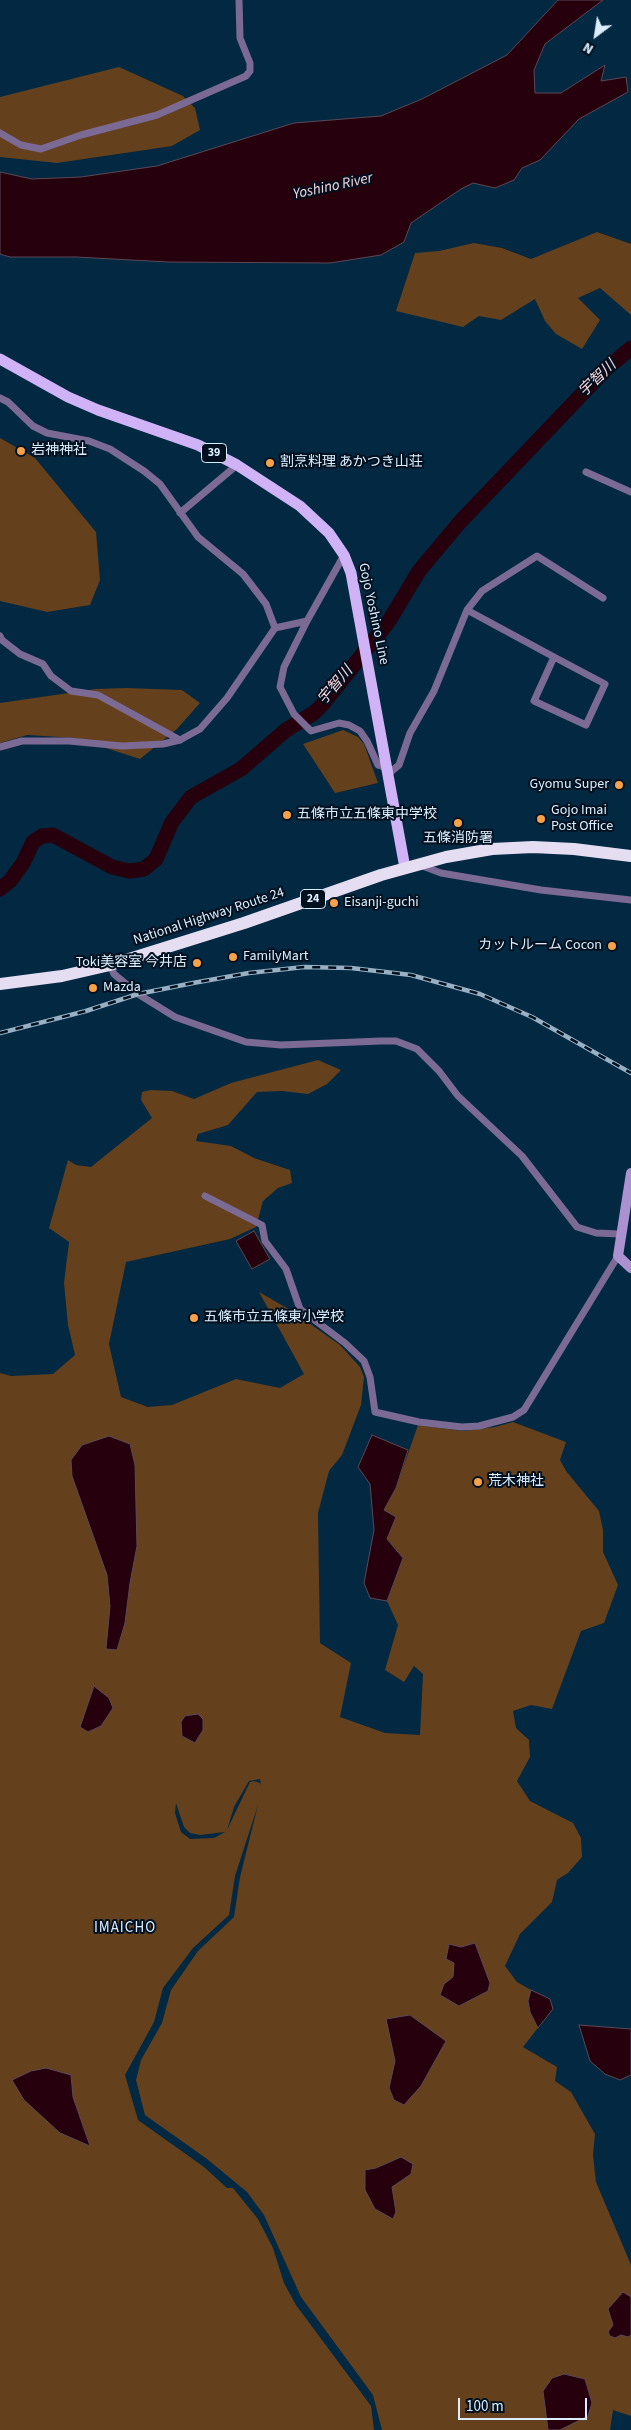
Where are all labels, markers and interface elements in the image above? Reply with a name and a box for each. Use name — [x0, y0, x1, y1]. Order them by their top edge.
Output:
north arrow — [571, 10, 621, 60]
text: N — [579, 37, 597, 59]
water label: Yoshino River — [292, 170, 374, 204]
water label: 宇智川 — [576, 357, 620, 401]
place label: 岩神神社 — [31, 443, 87, 459]
road number: 39 — [202, 443, 226, 462]
marker: 岩神神社 — [15, 445, 27, 457]
place label: 割烹料理 あかつき山荘 — [280, 455, 423, 471]
marker: 割烹料理 あかつき山荘 — [264, 457, 276, 469]
street label: Gojo Yoshino Line — [354, 562, 392, 666]
water label: 宇智川 — [315, 663, 357, 709]
place label: Gyomu Super — [530, 777, 609, 793]
marker: Gyomu Super — [613, 779, 625, 791]
place label: Gojo Imai Post Office — [551, 803, 613, 836]
place label: 五條市立五條東中学校 — [297, 807, 437, 823]
marker: 五條市立五條東中学校 — [281, 809, 293, 821]
marker: Gojo Imai Post Office — [535, 813, 547, 825]
marker: 五條消防署 — [452, 817, 464, 829]
place label: 五條消防署 — [423, 831, 493, 847]
street label: National Highway Route 24 — [131, 885, 287, 949]
road number: 24 — [300, 890, 326, 909]
place label: Eisanji-guchi — [344, 895, 419, 911]
marker: Eisanji-guchi — [328, 897, 340, 909]
place label: カットルーム Cocon — [478, 938, 602, 954]
marker: カットルーム Cocon — [606, 940, 618, 952]
place label: FamilyMart — [243, 949, 308, 965]
marker: FamilyMart — [227, 951, 239, 963]
place label: Toki美容室 今井店 — [76, 955, 187, 971]
marker: Toki美容室 今井店 — [191, 957, 203, 969]
place label: Mazda — [103, 980, 141, 996]
marker: Mazda — [87, 982, 99, 994]
place label: 五條市立五條東小学校 — [204, 1310, 344, 1326]
marker: 五條市立五條東小学校 — [188, 1312, 200, 1324]
place label: 荒木神社 — [488, 1474, 544, 1490]
marker: 荒木神社 — [472, 1476, 484, 1488]
district label: IMAICHO — [93, 1920, 157, 1938]
scale bar — [461, 2388, 590, 2420]
text: 100 m — [466, 2396, 504, 2417]

